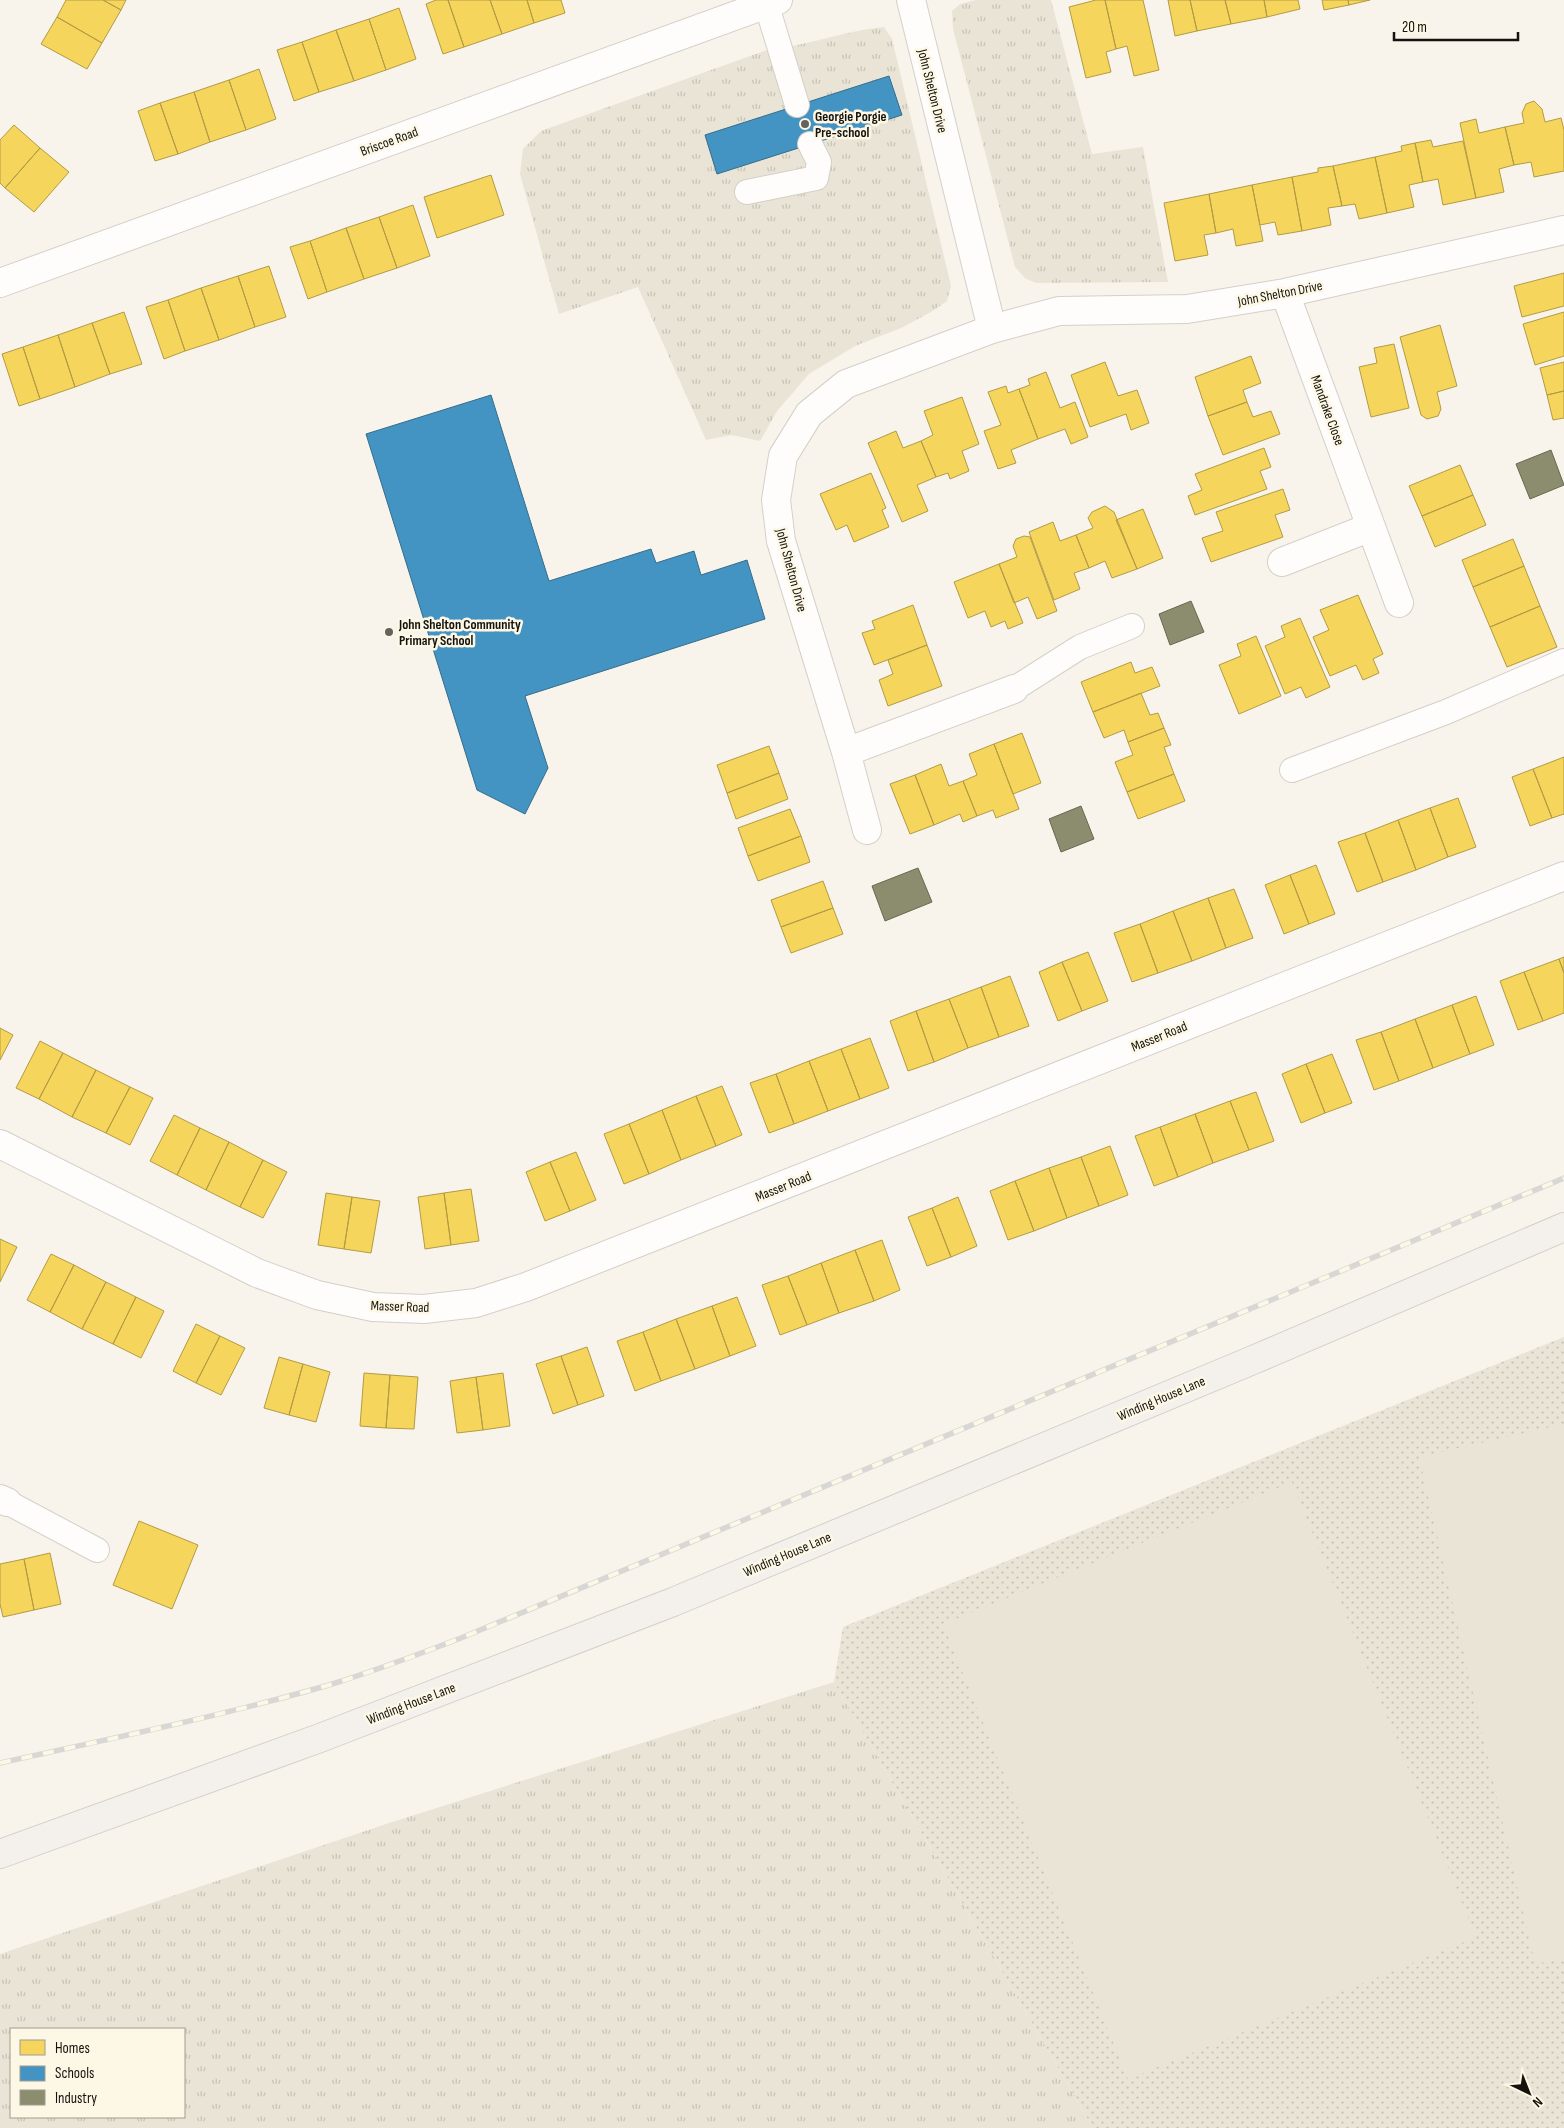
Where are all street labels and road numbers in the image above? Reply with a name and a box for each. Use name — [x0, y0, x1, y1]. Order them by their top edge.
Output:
street label: John Shelton Drive — [914, 46, 951, 135]
street label: Briscoe Road — [358, 123, 421, 160]
street label: John Shelton Drive — [1235, 277, 1324, 310]
street label: Mandrake Close — [1307, 373, 1348, 448]
street label: John Shelton Drive — [772, 526, 811, 614]
street label: Masser Road — [1129, 1018, 1190, 1055]
street label: Masser Road — [753, 1168, 814, 1205]
street label: Masser Road — [370, 1297, 430, 1316]
street label: Winding House Lane — [1115, 1372, 1208, 1425]
street label: Winding House Lane — [741, 1528, 834, 1581]
street label: Winding House Lane — [364, 1679, 458, 1728]

